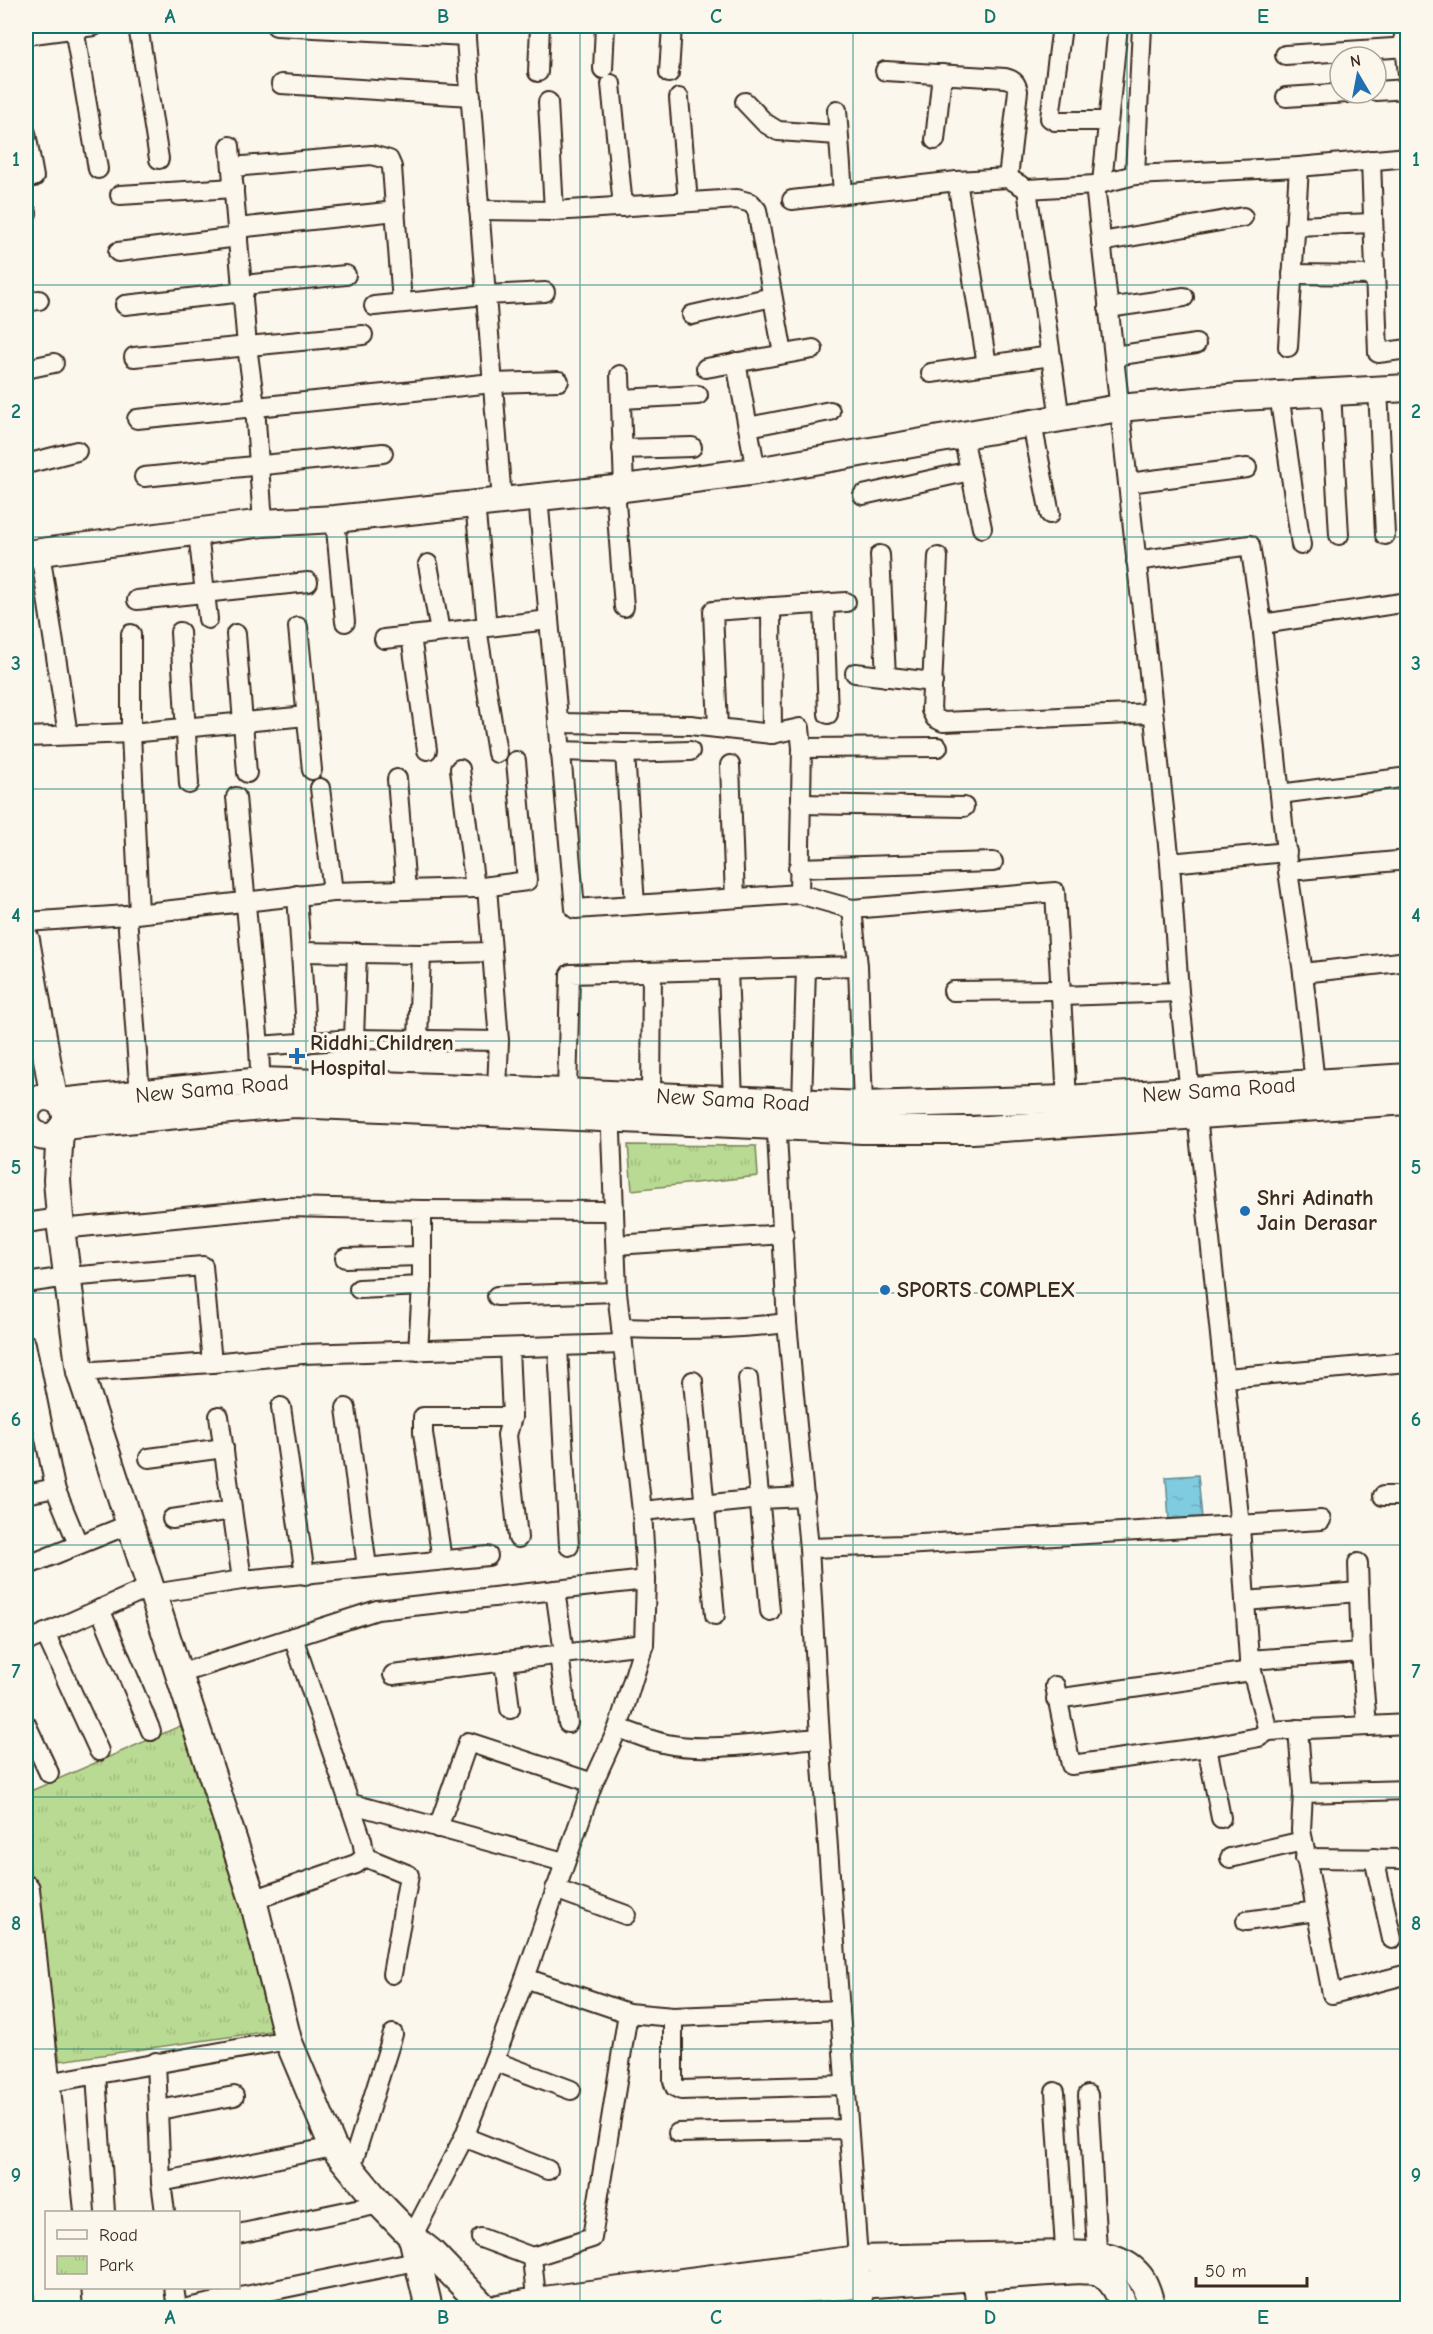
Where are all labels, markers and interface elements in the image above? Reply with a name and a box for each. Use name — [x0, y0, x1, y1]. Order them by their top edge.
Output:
text: A — [164, 5, 176, 28]
text: B — [437, 5, 449, 28]
text: C — [710, 5, 722, 28]
text: D — [984, 5, 996, 28]
text: E — [1257, 5, 1269, 28]
north arrow — [1328, 45, 1388, 105]
text: N — [1349, 51, 1362, 71]
text: 1 — [12, 148, 20, 171]
text: 1 — [1412, 148, 1420, 171]
text: 2 — [11, 400, 21, 423]
text: 2 — [1411, 400, 1421, 423]
text: 3 — [11, 652, 21, 675]
text: 3 — [1411, 652, 1421, 675]
text: 4 — [11, 904, 21, 927]
text: 4 — [1411, 904, 1421, 927]
place label: Riddhi Children Hospital — [310, 1030, 454, 1081]
marker: Riddhi Children Hospital — [288, 1047, 306, 1065]
street label: New Sama Road — [134, 1069, 290, 1109]
street label: New Sama Road — [1141, 1072, 1297, 1108]
street label: New Sama Road — [655, 1083, 811, 1117]
text: 5 — [11, 1156, 21, 1179]
text: 5 — [1411, 1156, 1421, 1179]
place label: Shri Adinath Jain Derasar — [1257, 1185, 1377, 1236]
marker: Shri Adinath Jain Derasar — [1238, 1204, 1252, 1218]
place label: SPORTS COMPLEX — [897, 1277, 1076, 1303]
marker: SPORTS COMPLEX — [878, 1283, 892, 1297]
text: 6 — [11, 1408, 21, 1431]
text: 6 — [1411, 1408, 1421, 1431]
text: 7 — [12, 1660, 21, 1683]
text: 7 — [1412, 1660, 1421, 1683]
text: 8 — [11, 1912, 21, 1935]
text: 8 — [1411, 1912, 1421, 1935]
text: 9 — [11, 2164, 21, 2187]
text: 9 — [1411, 2164, 1421, 2187]
legend — [45, 2211, 240, 2289]
text: Road — [99, 2225, 138, 2246]
scale bar — [1196, 2250, 1307, 2288]
text: Park — [99, 2255, 134, 2276]
text: 50 m — [1205, 2261, 1247, 2282]
text: A — [164, 2306, 176, 2329]
text: B — [437, 2306, 449, 2329]
text: C — [710, 2306, 722, 2329]
text: D — [984, 2306, 996, 2329]
text: E — [1257, 2306, 1269, 2329]

